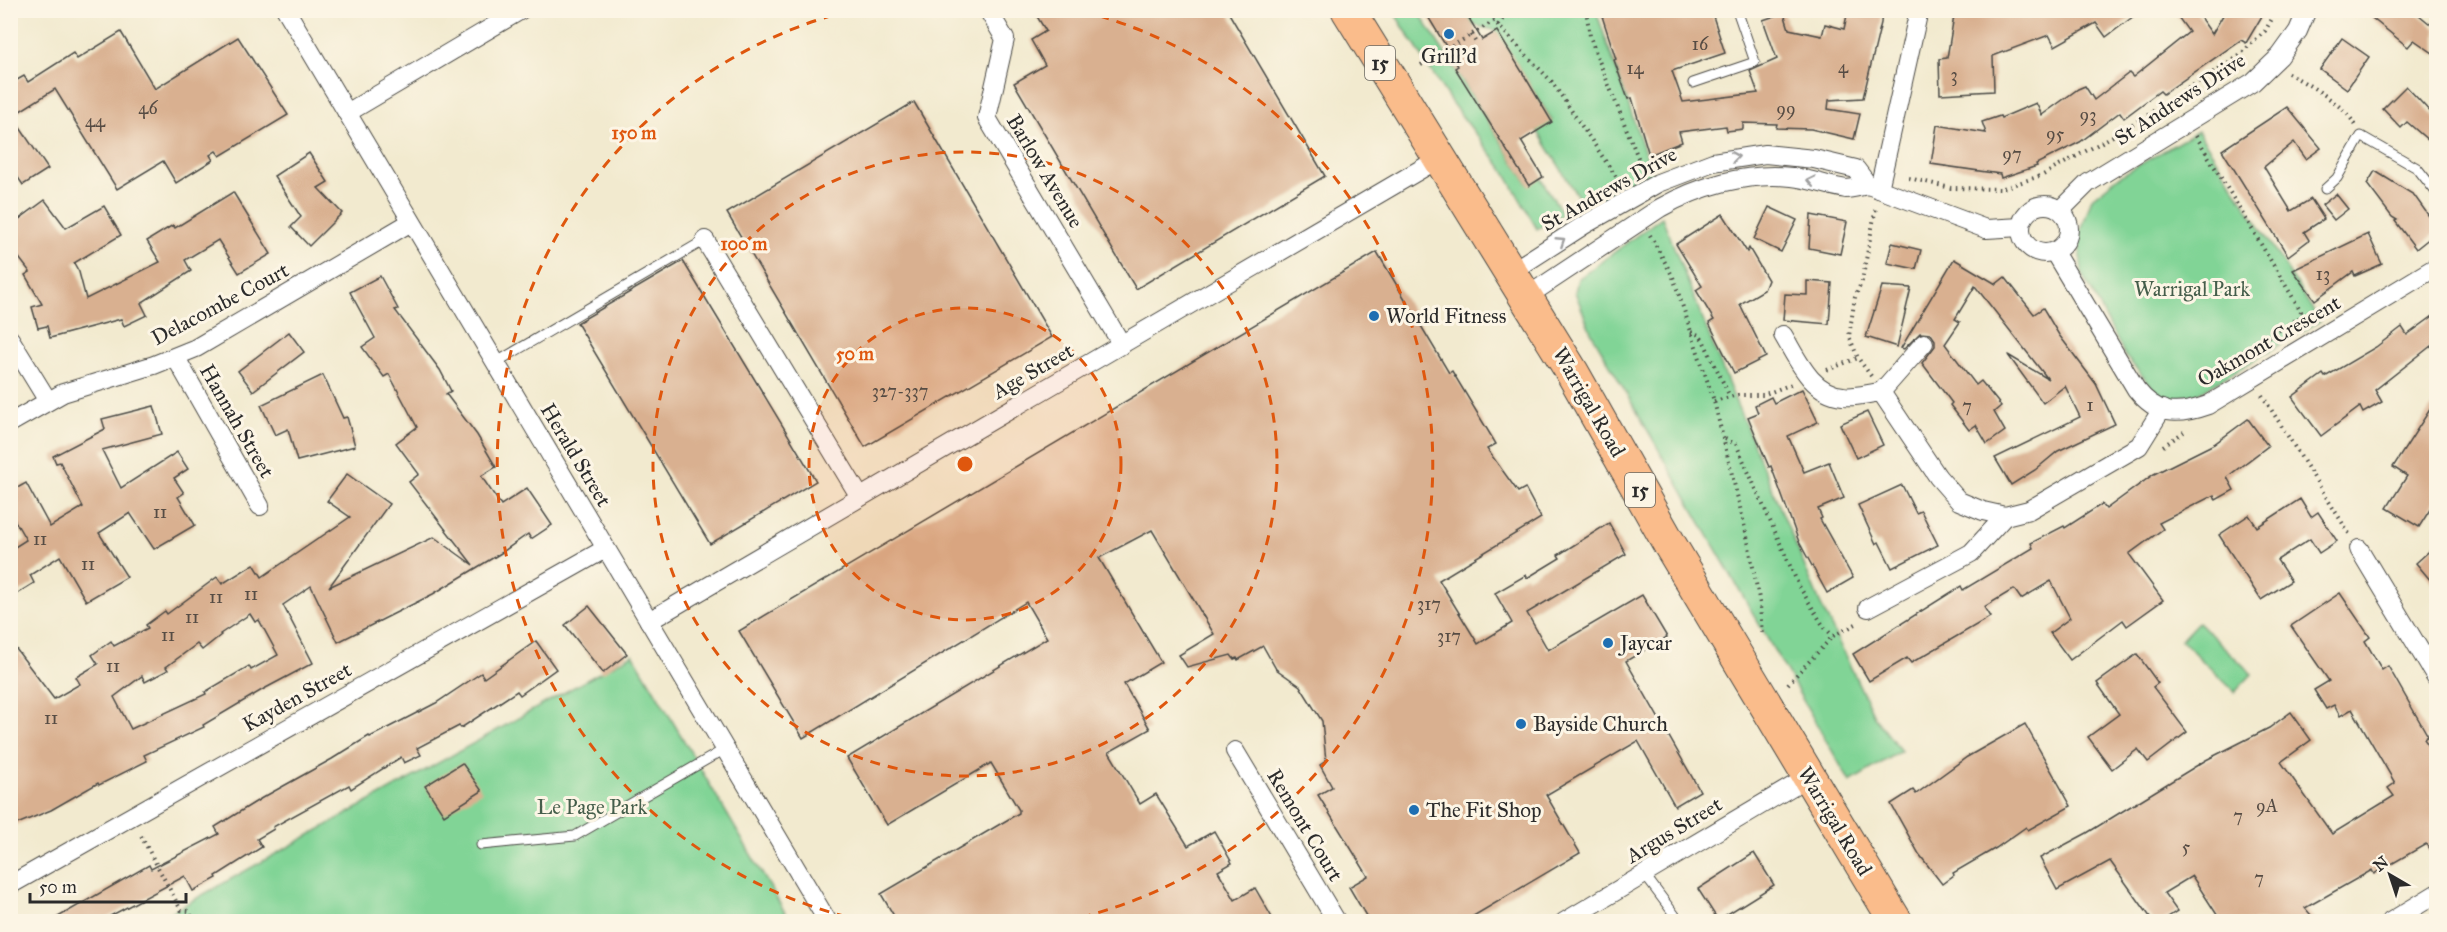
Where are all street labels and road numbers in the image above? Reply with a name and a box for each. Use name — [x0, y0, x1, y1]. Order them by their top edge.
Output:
road number: 15 — [1365, 46, 1395, 80]
street label: St Andrews Drive — [2110, 47, 2251, 151]
street label: Barlow Avenue — [1001, 109, 1089, 233]
street label: St Andrews Drive — [1537, 141, 1682, 237]
street label: Delacombe Court — [147, 257, 294, 351]
street label: Oakmont Crescent — [2193, 289, 2346, 392]
street label: Age Street — [987, 337, 1079, 405]
street label: Warrigal Road — [1547, 342, 1631, 462]
street label: Hannah Street — [194, 360, 280, 483]
street label: Herald Street — [535, 398, 617, 512]
road number: 15 — [1625, 473, 1655, 507]
street label: Kayden Street — [238, 656, 356, 738]
street label: Warrigal Road — [1792, 762, 1878, 881]
street label: Remont Court — [1261, 764, 1349, 886]
street label: Argus Street — [1620, 791, 1727, 869]

